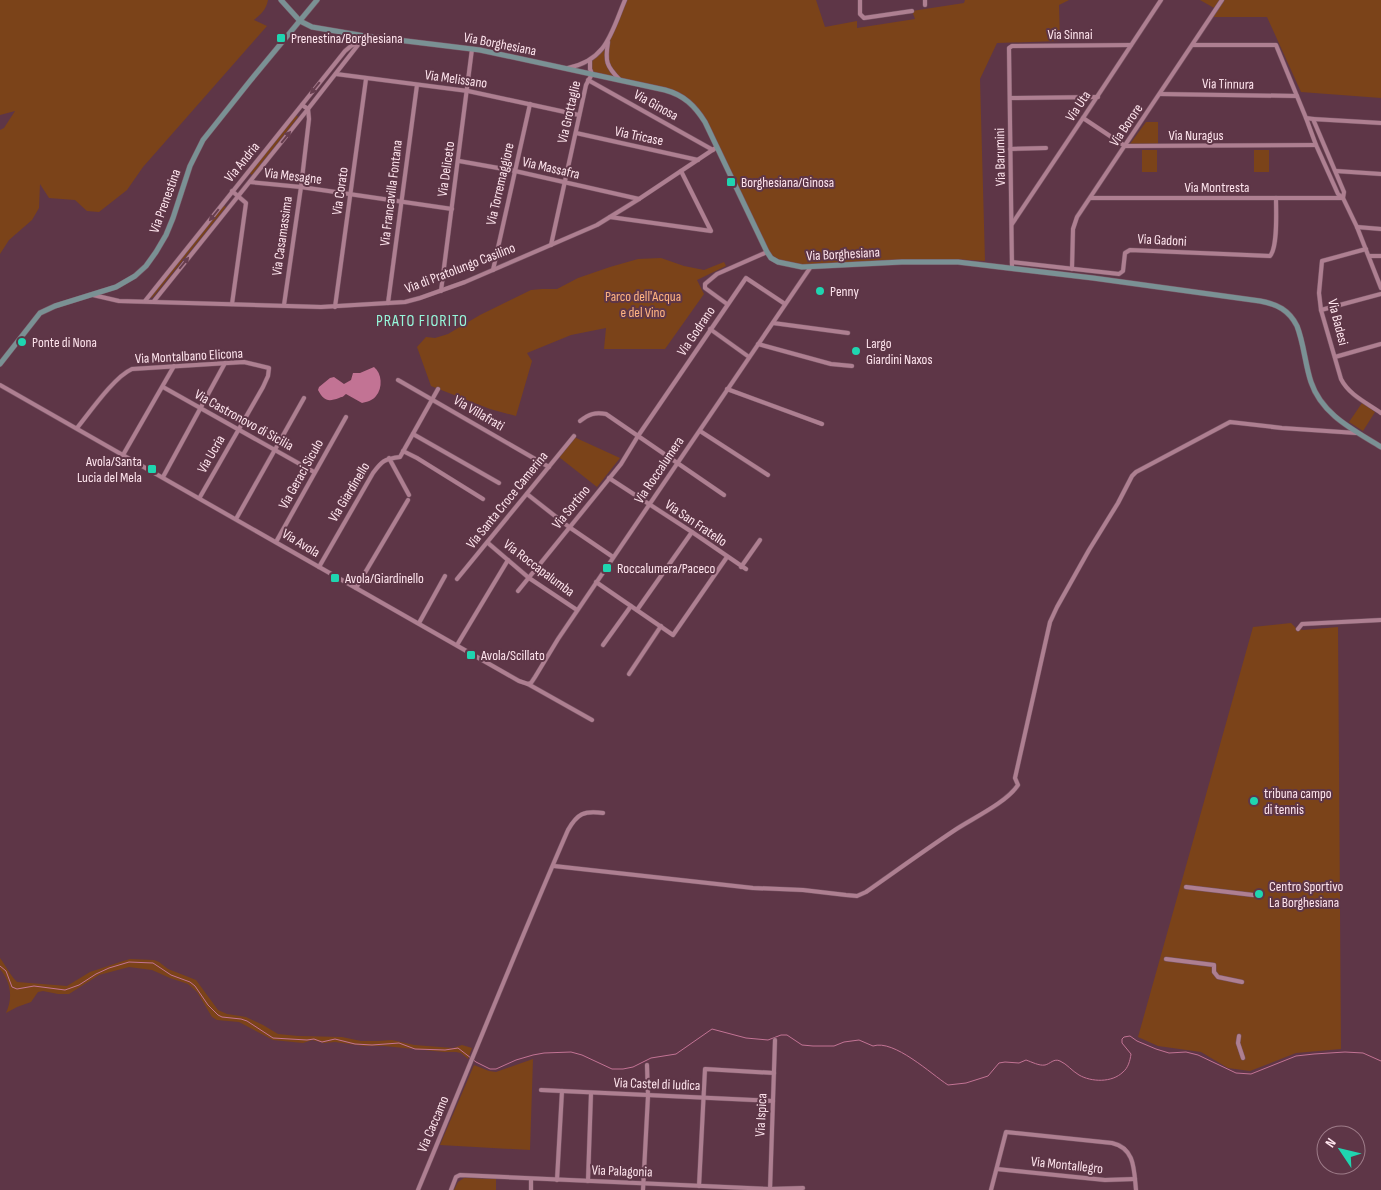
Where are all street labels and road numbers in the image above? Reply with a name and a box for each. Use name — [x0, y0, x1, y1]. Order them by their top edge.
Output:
street label: Via Sinnai — [1047, 26, 1093, 43]
street label: Via Borghesiana — [462, 29, 538, 59]
street label: Via Melissano — [424, 66, 489, 92]
street label: Via Tinnura — [1202, 75, 1254, 93]
street label: Via Grottaglie — [554, 79, 584, 145]
street label: Via Ginosa — [631, 86, 681, 124]
street label: Via Uta — [1062, 88, 1094, 124]
street label: Via Borore — [1106, 101, 1146, 149]
street label: Via Tricase — [613, 123, 665, 149]
street label: Via Nuragus — [1168, 127, 1224, 144]
street label: Via Barumini — [991, 128, 1009, 186]
street label: Via Andria — [221, 139, 263, 185]
street label: Via Francavilla Fontana — [376, 139, 406, 247]
street label: Via Deliceto — [434, 140, 458, 198]
street label: Via Torremaggiore — [482, 141, 518, 227]
street label: Via Massafra — [520, 153, 582, 183]
street label: Via Mesagne — [263, 164, 323, 188]
street label: Via Corato — [328, 166, 352, 216]
street label: Via Prenestina — [146, 167, 184, 235]
street label: Via Montresta — [1184, 179, 1250, 196]
street label: Via Casamassima — [268, 195, 296, 277]
street label: Via Gadoni — [1137, 230, 1187, 250]
street label: Via di Pratolungo Casilino — [402, 239, 518, 297]
street label: Via Borghesiana — [806, 244, 880, 264]
street label: Via Badesi — [1324, 297, 1352, 347]
street label: Via Godrano — [673, 303, 719, 359]
street label: Via Montalbano Elicona — [135, 345, 243, 367]
street label: Via Castronovo di Sicilia — [191, 386, 297, 454]
street label: Via Villafrati — [450, 392, 508, 434]
street label: Via Ucria — [193, 432, 229, 476]
street label: Via Roccalumera — [630, 433, 688, 507]
street label: Via Geraci Siculo — [275, 436, 327, 512]
street label: Via Santa Croce Camerina — [463, 448, 551, 552]
street label: Via Giardinello — [325, 459, 373, 525]
street label: Via Sortino — [548, 482, 594, 532]
street label: Via San Fratello — [662, 496, 731, 550]
street label: Via Avola — [279, 525, 323, 561]
street label: Via Roccapalumba — [500, 536, 578, 600]
street label: Via Castel di Iudica — [613, 1074, 701, 1094]
street label: Via Caccamo — [414, 1093, 453, 1155]
street label: Via Ispica — [751, 1093, 771, 1137]
street label: Via Montallegro — [1030, 1153, 1104, 1177]
street label: Via Palagonia — [591, 1161, 653, 1181]

